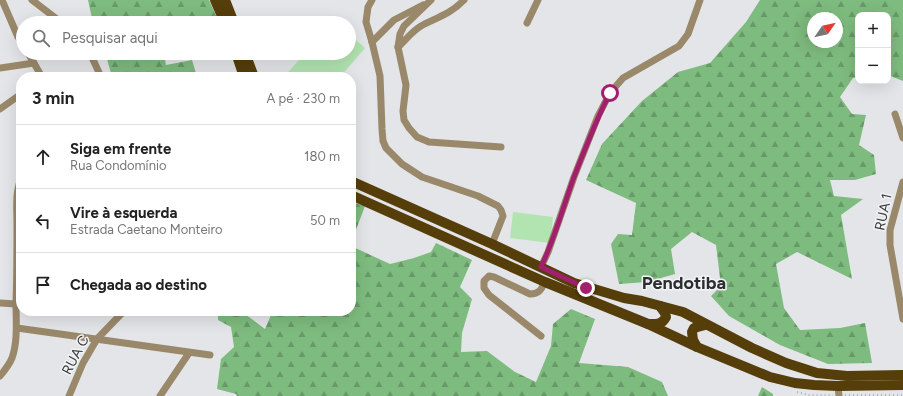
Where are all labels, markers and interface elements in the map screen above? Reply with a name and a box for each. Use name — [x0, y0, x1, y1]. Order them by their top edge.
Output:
north arrow — [807, 12, 843, 48]
map controls — [855, 12, 891, 84]
button: + — [855, 12, 891, 48]
search box — [16, 16, 356, 60]
icon: search — [30, 27, 52, 49]
text: Pesquisar aqui — [62, 29, 158, 47]
button: − — [855, 48, 891, 84]
route start — [601, 84, 619, 102]
text: 3 min — [32, 88, 74, 108]
text: A pé · 230 m — [267, 91, 340, 106]
text: Siga em frente — [70, 140, 171, 158]
icon: ahead — [32, 146, 54, 168]
text: 180 m — [304, 149, 340, 164]
text: Rua Condomínio — [70, 158, 166, 173]
street label: RUA 1 — [871, 192, 896, 232]
text: Vire à esquerda — [70, 204, 177, 222]
icon: left — [32, 210, 54, 232]
text: 50 m — [310, 213, 340, 228]
text: Estrada Caetano Monteiro — [70, 222, 223, 237]
district label: Pendotiba — [642, 272, 726, 294]
icon: arrive — [32, 274, 54, 296]
text: Chegada ao destino — [70, 276, 207, 294]
route end — [577, 279, 595, 297]
street label: RUA C — [58, 333, 93, 378]

